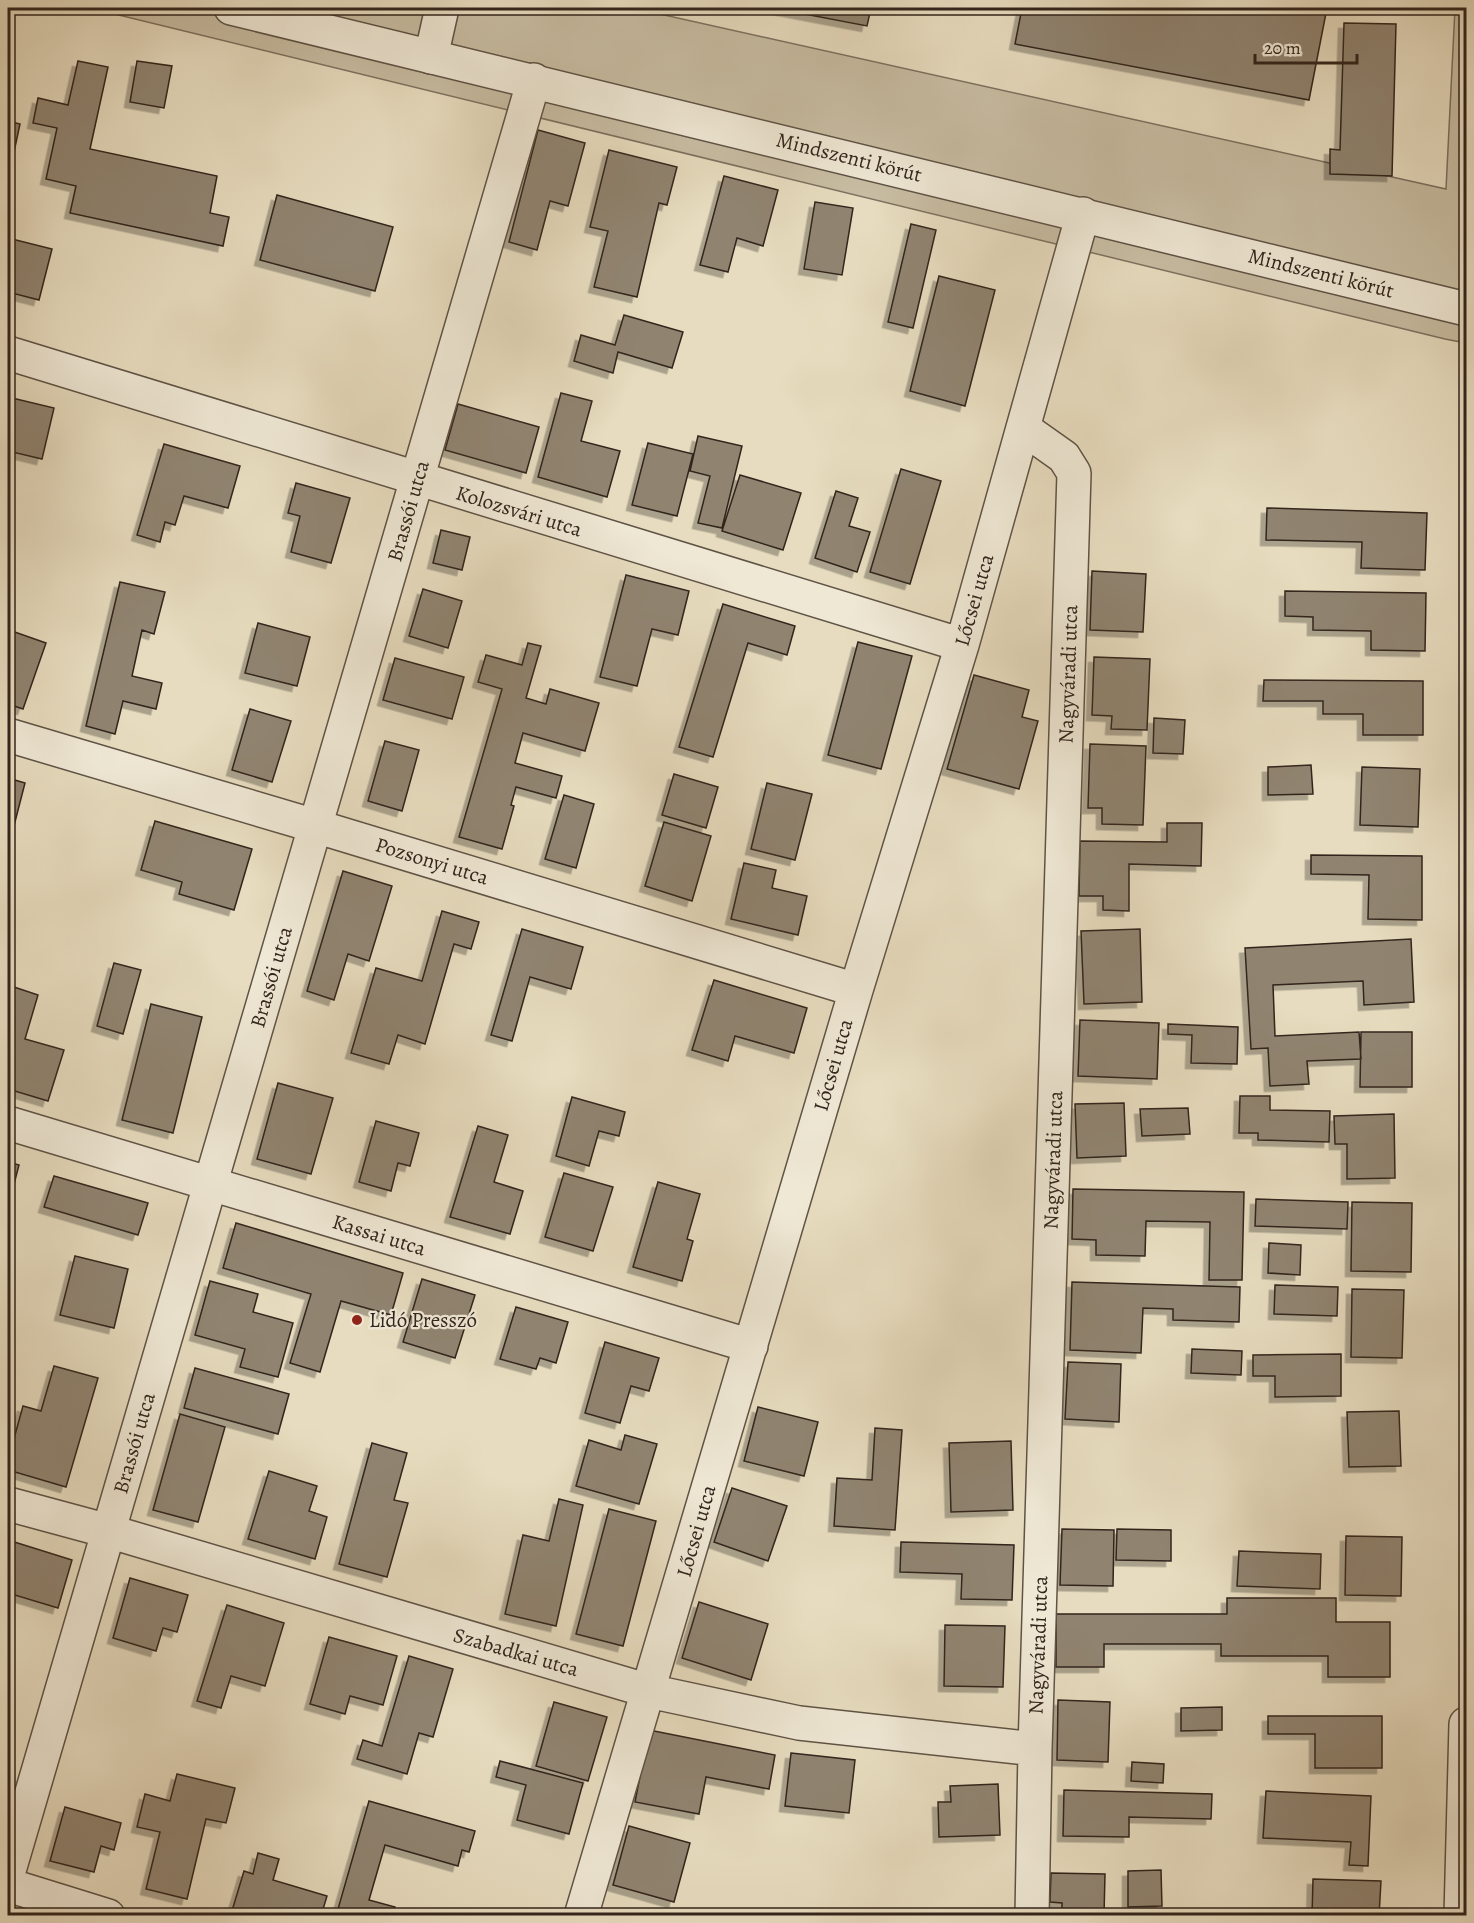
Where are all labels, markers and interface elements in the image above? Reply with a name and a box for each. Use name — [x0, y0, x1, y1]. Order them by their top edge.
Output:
scale bar — [1255, 27, 1357, 65]
text: 20 m — [1264, 36, 1301, 60]
street label: Mindszenti körút — [773, 125, 925, 189]
street label: Mindszenti körút — [1245, 241, 1397, 305]
street label: Brassói utca — [380, 457, 436, 565]
street label: Kolozsvári utca — [453, 479, 586, 544]
street label: Lőcsei utca — [947, 550, 1001, 649]
street label: Nagyváradi utca — [1052, 604, 1084, 744]
street label: Pozsonyi utca — [372, 831, 492, 892]
street label: Brassói utca — [243, 923, 299, 1031]
street label: Lőcsei utca — [806, 1015, 860, 1114]
street label: Nagyváradi utca — [1037, 1090, 1069, 1230]
street label: Kassai utca — [329, 1208, 429, 1263]
place label: Lidó Presszó — [369, 1306, 477, 1334]
marker: Lidó Presszó — [350, 1313, 364, 1327]
street label: Brassói utca — [106, 1389, 162, 1497]
street label: Lőcsei utca — [669, 1481, 723, 1580]
street label: Nagyváradi utca — [1022, 1575, 1054, 1715]
street label: Szabadkai utca — [450, 1621, 582, 1683]

